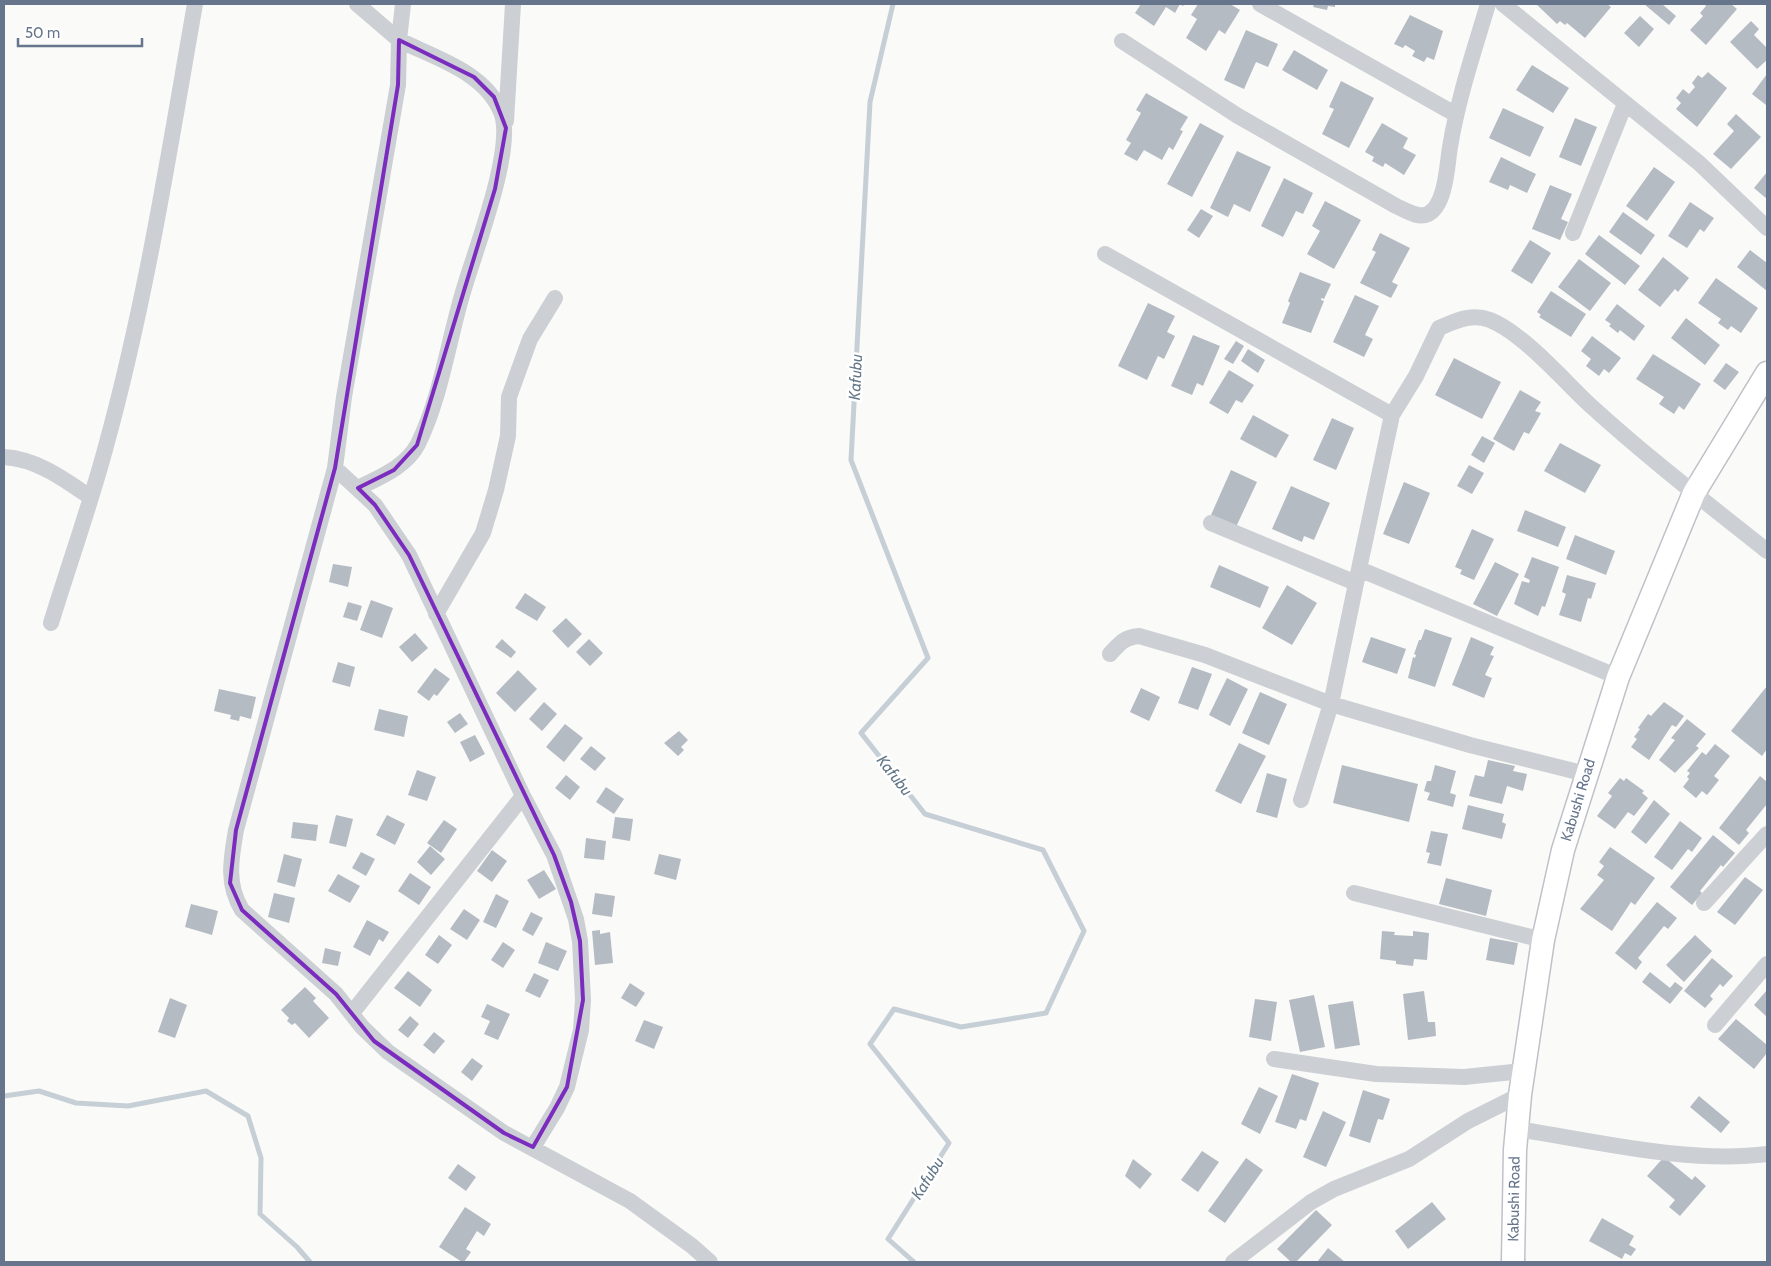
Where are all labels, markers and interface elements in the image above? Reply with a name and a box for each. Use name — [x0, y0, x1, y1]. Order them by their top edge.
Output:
scale bar — [18, 15, 141, 47]
text: 50 m — [25, 24, 60, 42]
water label: Kafubu — [845, 353, 866, 401]
water label: Kafubu — [873, 751, 916, 799]
street label: Kabushi Road — [1557, 757, 1599, 843]
water label: Kafubu — [907, 1154, 948, 1203]
street label: Kabushi Road — [1504, 1156, 1524, 1242]

